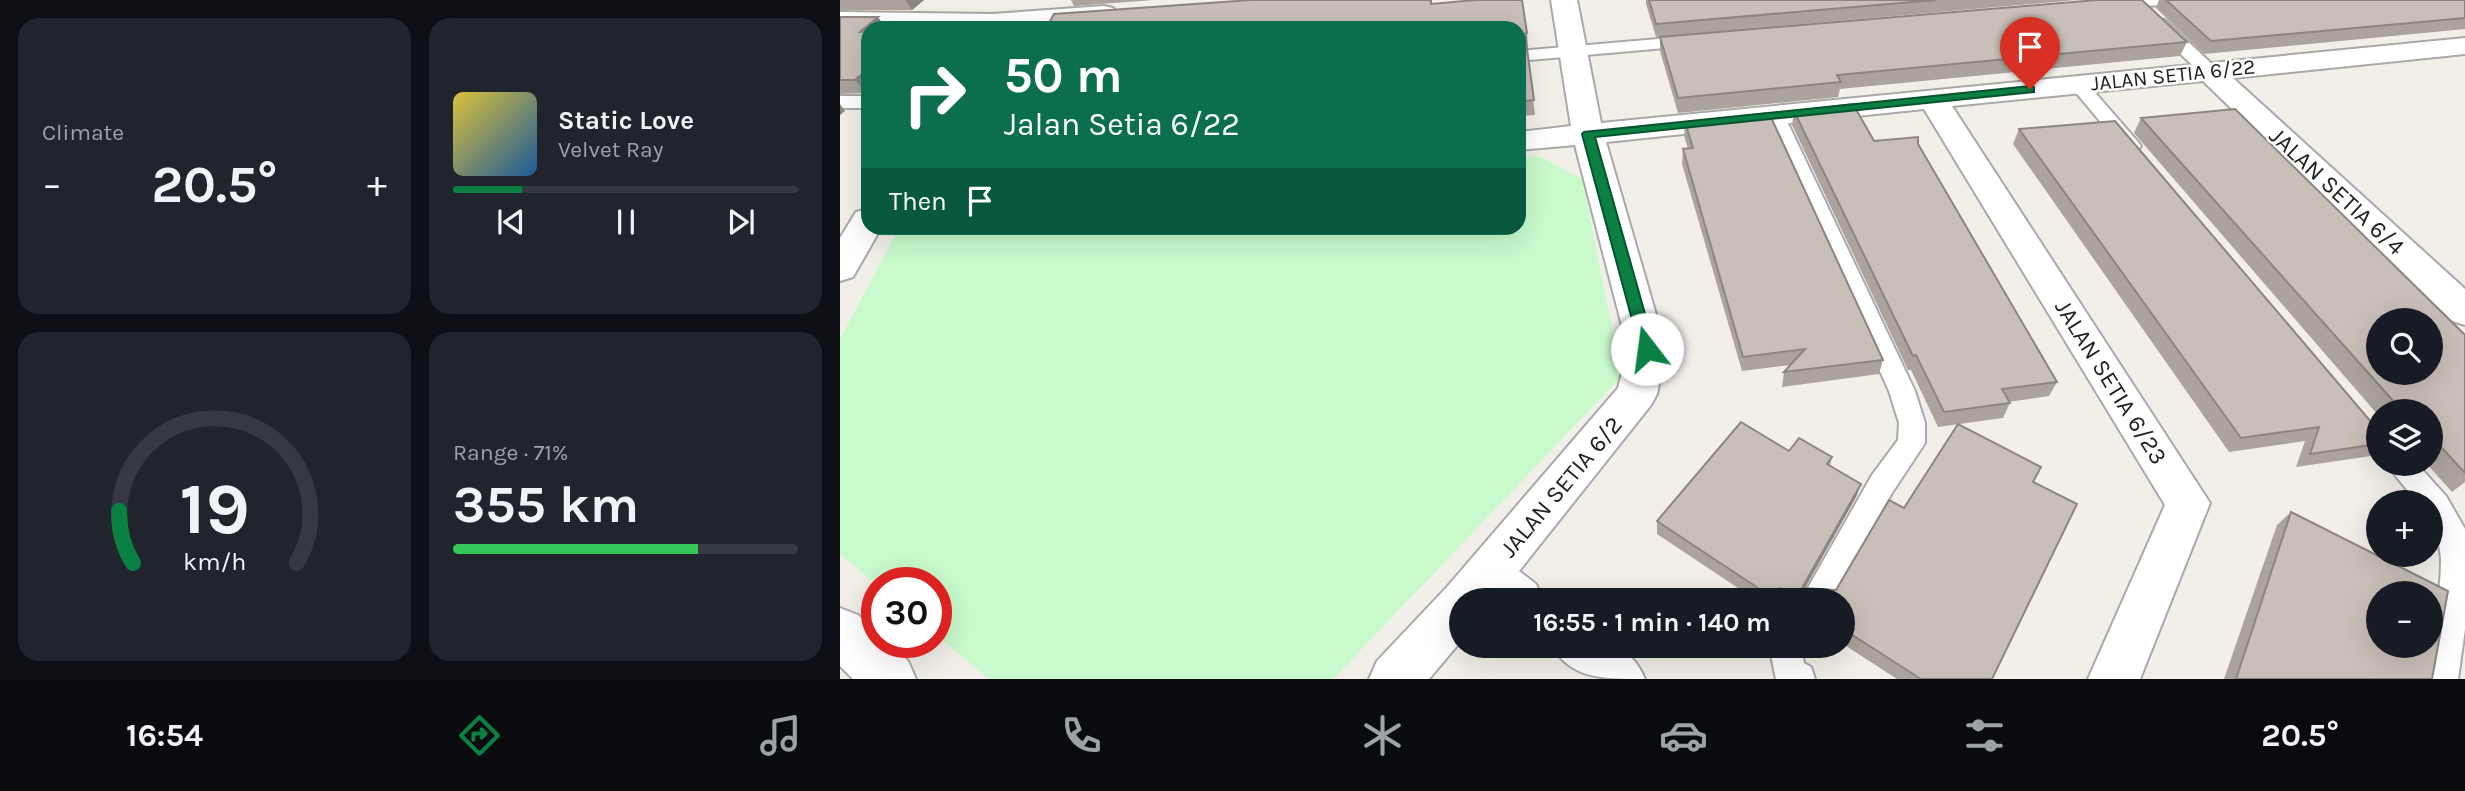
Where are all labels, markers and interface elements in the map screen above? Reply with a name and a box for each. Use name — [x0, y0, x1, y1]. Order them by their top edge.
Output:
pin — [2000, 17, 2060, 89]
icon: arrive — [2011, 28, 2049, 66]
text: 50 m — [1004, 47, 1122, 104]
icon: right — [889, 49, 980, 140]
street label: JALAN SETIA 6/22 — [2090, 54, 2256, 96]
text: Static Love — [558, 105, 694, 136]
text: Jalan Setia 6/22 — [1004, 106, 1240, 143]
text: Climate — [42, 119, 124, 146]
street label: JALAN SETIA 6/4 — [2264, 121, 2410, 261]
text: Velvet Ray — [558, 136, 663, 163]
text: 20.5° — [152, 154, 278, 215]
text: − — [42, 162, 62, 207]
text: + — [367, 162, 387, 207]
icon: arrive — [961, 182, 999, 220]
text: Then — [889, 186, 947, 217]
icon: previous — [492, 203, 530, 241]
icon: pause — [607, 203, 645, 241]
icon: next — [722, 203, 760, 241]
street label: JALAN SETIA 6/23 — [2049, 294, 2173, 470]
map controls — [2366, 308, 2443, 658]
button: search — [2366, 308, 2443, 385]
position arrow — [1610, 312, 1684, 386]
button: layers — [2366, 399, 2443, 476]
street label: JALAN SETIA 6/2 — [1494, 411, 1628, 563]
text: Range · 71% — [453, 439, 569, 466]
text: 19 — [179, 466, 250, 551]
text: 355 km — [453, 474, 639, 535]
button: + — [2366, 490, 2443, 567]
text: km/h — [183, 546, 246, 575]
speed limit sign: 30 — [861, 567, 952, 658]
button: − — [2366, 581, 2443, 658]
text: 16:55 · 1 min · 140 m — [1533, 607, 1771, 638]
icon: directions — [455, 711, 504, 760]
icon: music — [756, 711, 805, 760]
icon: phone — [1057, 711, 1106, 760]
icon: climate — [1358, 711, 1407, 760]
icon: car — [1659, 711, 1708, 760]
icon: filters — [1960, 711, 2009, 760]
text: 16:54 — [126, 717, 203, 754]
text: 20.5° — [2261, 717, 2339, 754]

